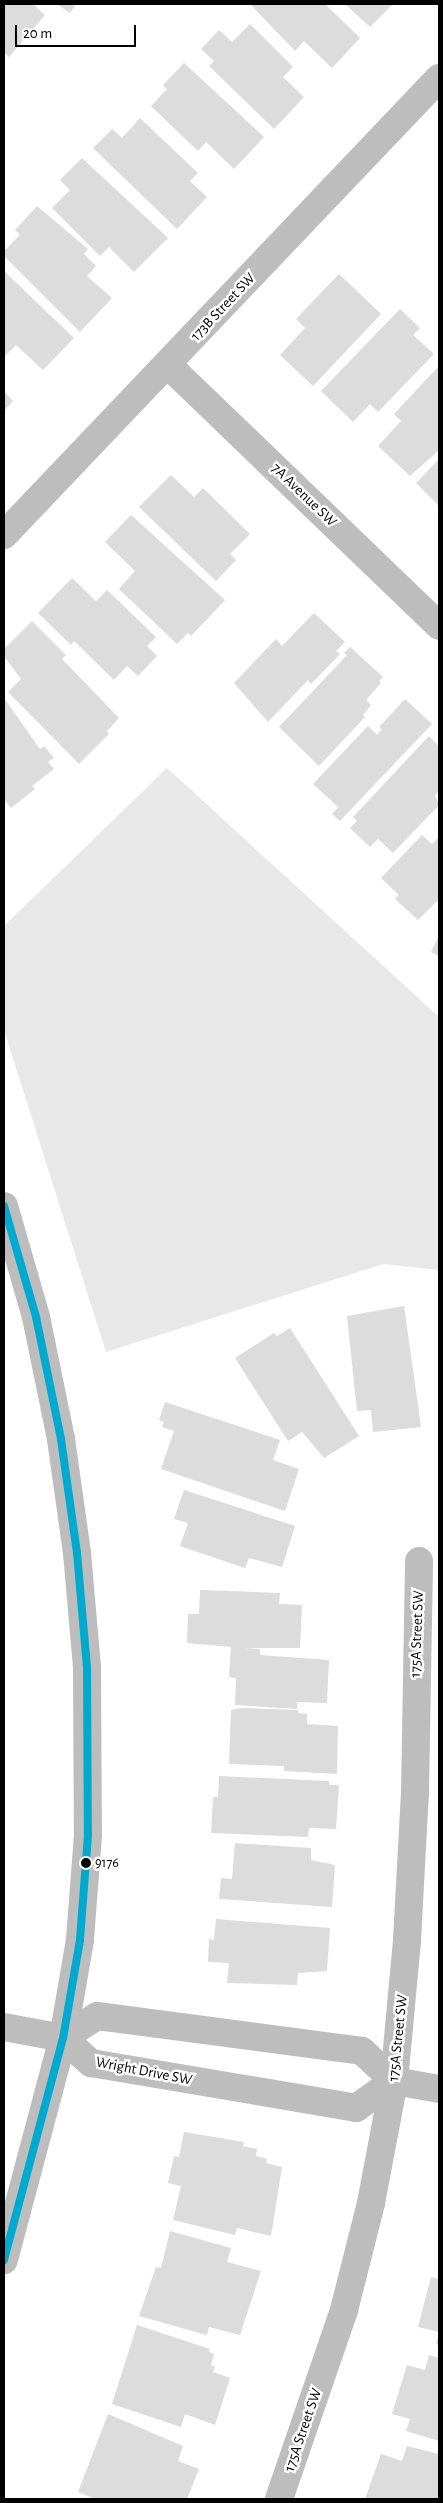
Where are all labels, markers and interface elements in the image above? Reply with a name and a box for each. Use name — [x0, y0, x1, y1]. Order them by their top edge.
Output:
scale bar — [18, 15, 139, 47]
text: 20 m — [23, 26, 52, 41]
street label: 173B Street SW — [187, 269, 259, 345]
street label: 7A Avenue SW — [268, 459, 340, 531]
street label: 175A Street SW — [406, 1590, 428, 1678]
place label: 9176 — [95, 1855, 119, 1871]
marker: 9176 — [81, 1858, 91, 1868]
street label: 175A Street SW — [384, 1994, 412, 2082]
street label: Wright Drive SW — [94, 2053, 194, 2089]
street label: 175A Street SW — [280, 2386, 326, 2474]

